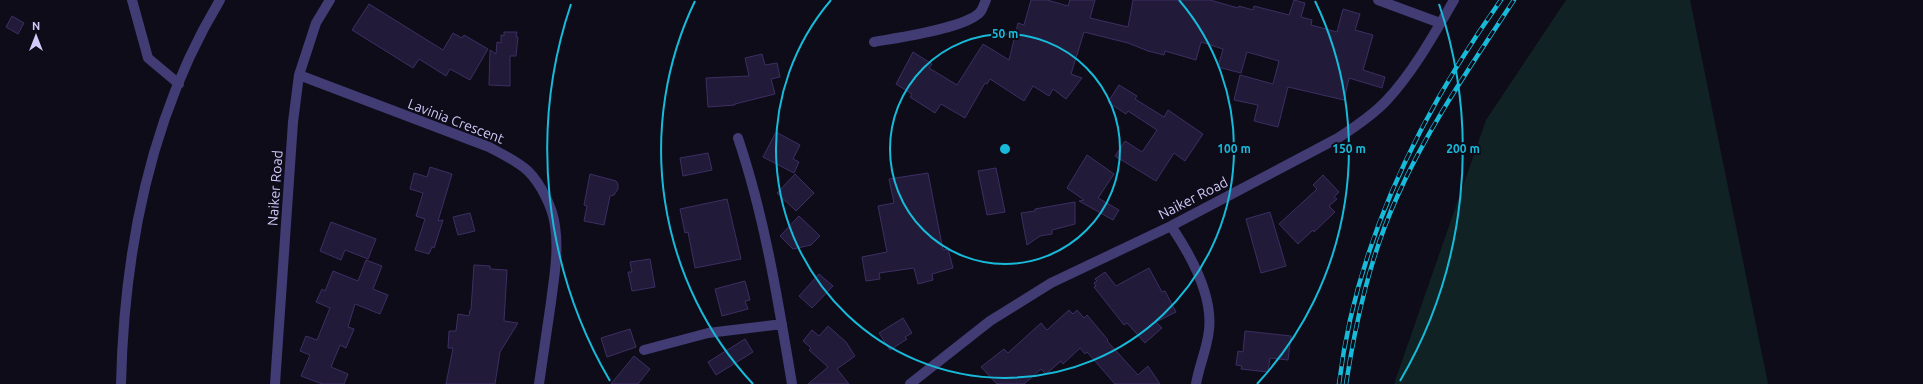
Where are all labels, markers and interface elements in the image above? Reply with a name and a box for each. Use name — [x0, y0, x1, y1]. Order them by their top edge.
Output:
north arrow — [16, 16, 56, 56]
text: N — [32, 20, 40, 32]
text: 50 m — [992, 27, 1018, 40]
street label: Lavinia Crescent — [406, 95, 507, 147]
centre of rings — [998, 142, 1012, 156]
text: 100 m — [1217, 142, 1251, 155]
text: 150 m — [1332, 142, 1366, 155]
text: 200 m — [1446, 142, 1480, 155]
street label: Naiker Road — [264, 150, 286, 226]
street label: Naiker Road — [1156, 174, 1230, 222]

